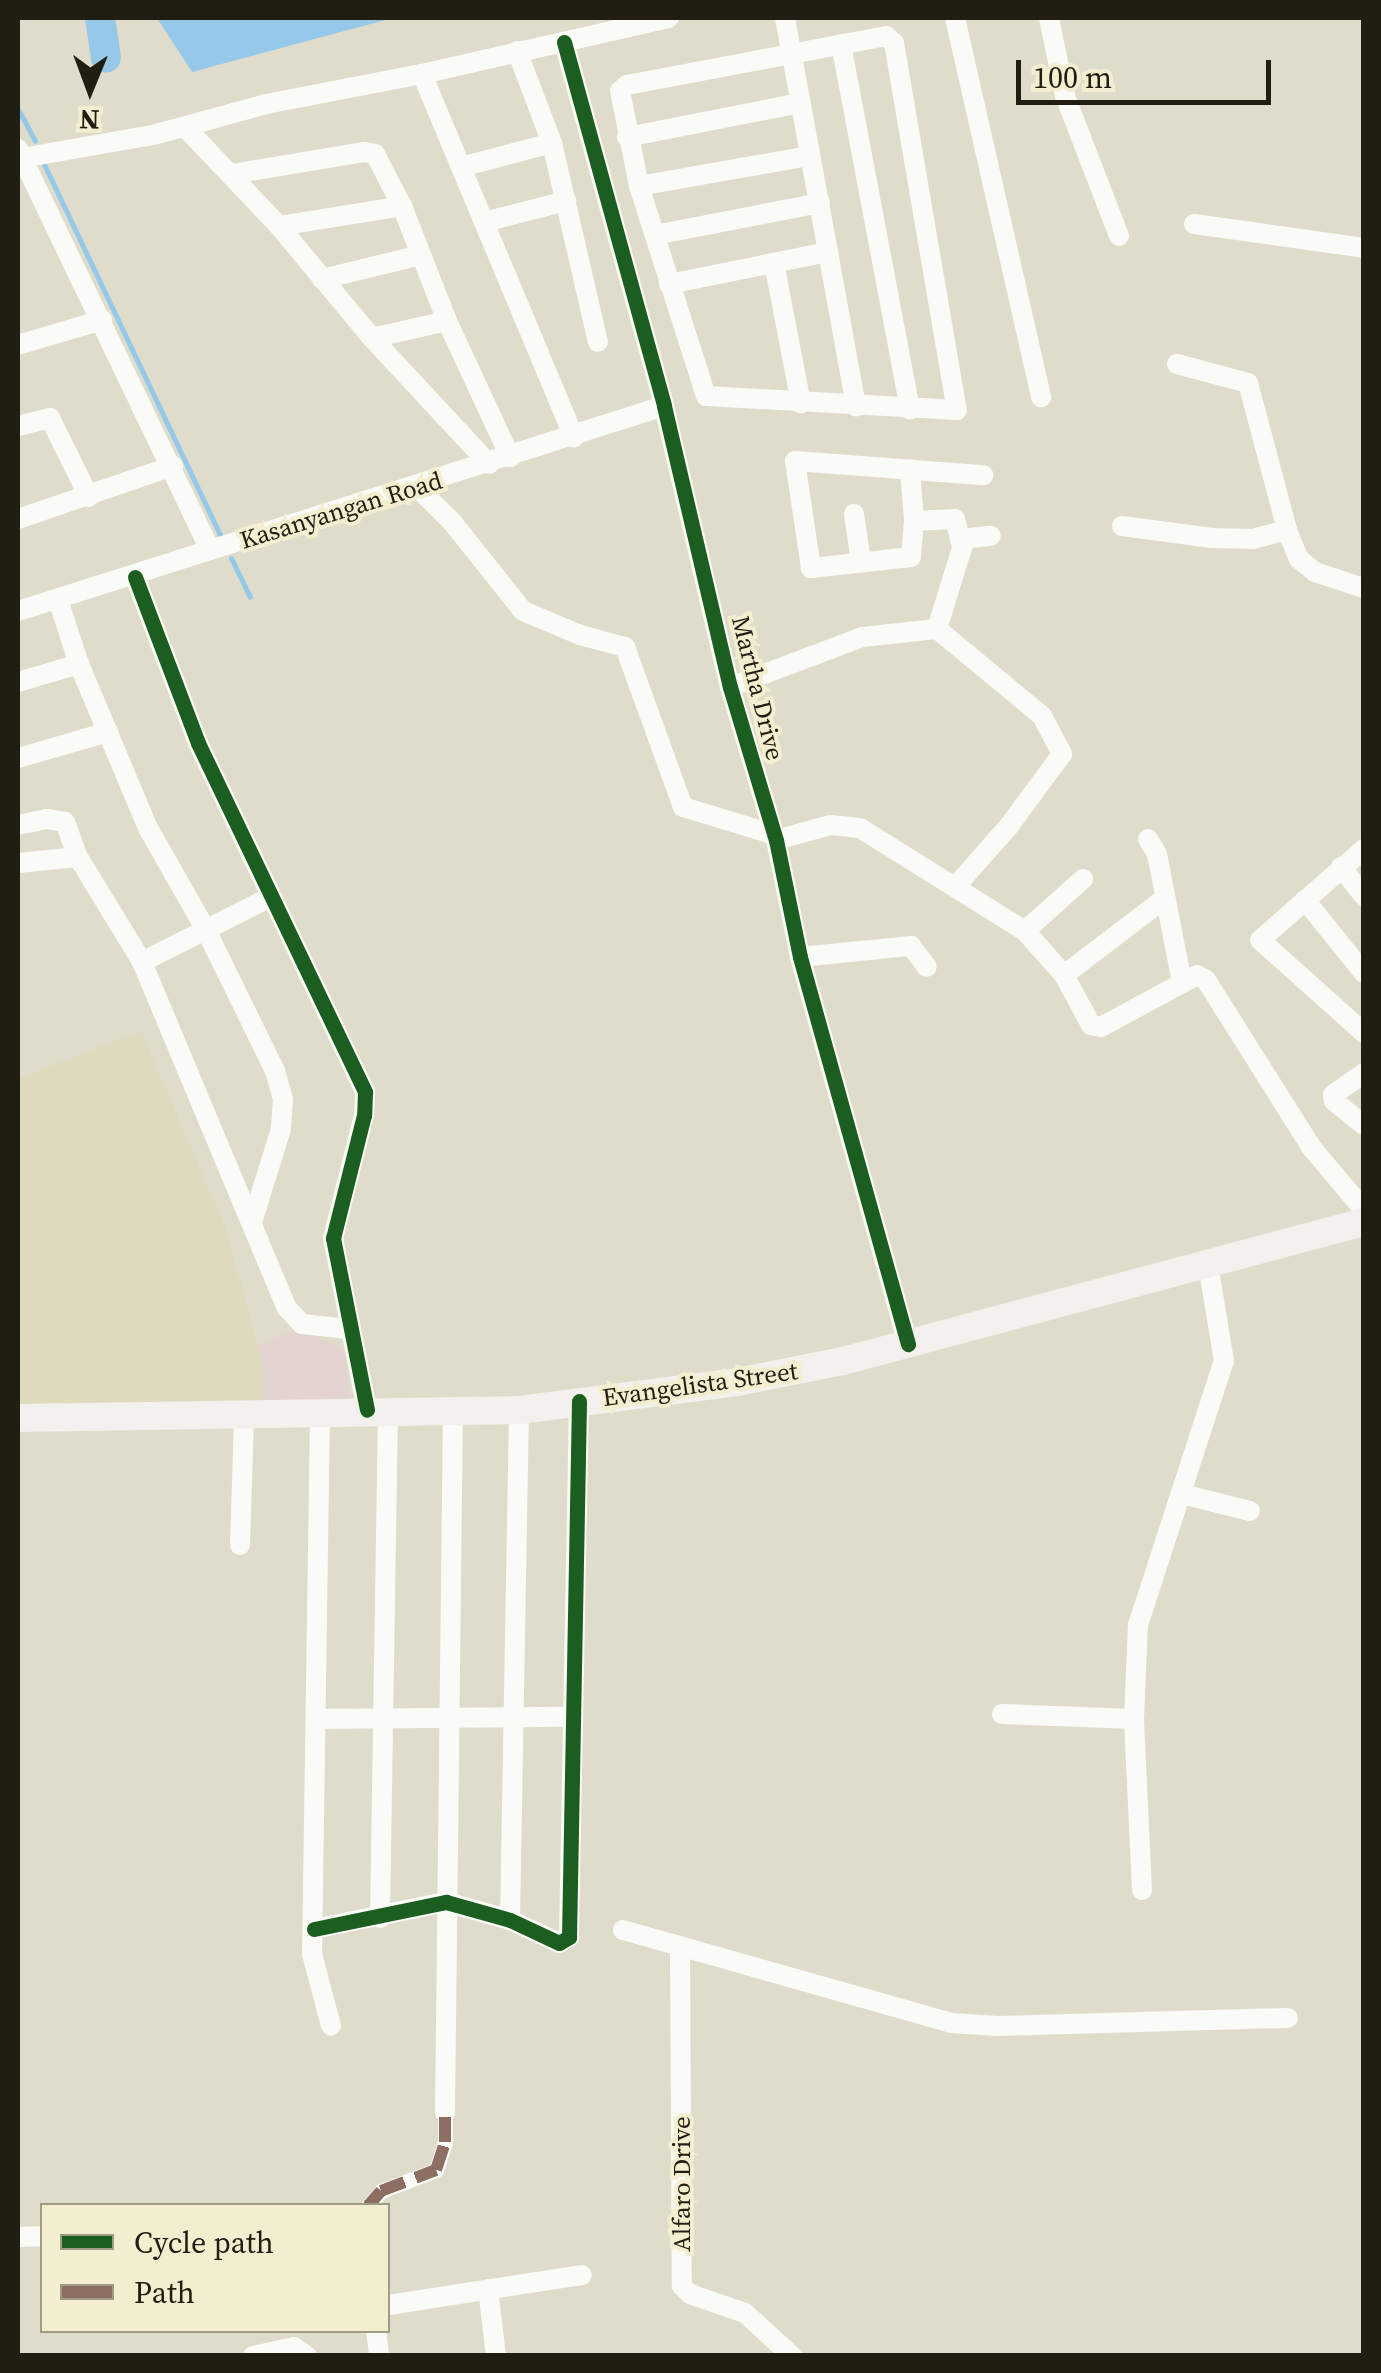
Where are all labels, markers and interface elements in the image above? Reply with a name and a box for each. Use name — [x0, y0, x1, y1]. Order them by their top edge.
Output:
north arrow — [40, 40, 140, 140]
scale bar — [1021, 40, 1276, 102]
text: 100 m — [1033, 57, 1112, 98]
text: N — [79, 101, 100, 139]
street label: Kasanyangan Road — [236, 465, 446, 555]
street label: Martha Drive — [726, 613, 790, 763]
street label: Evangelista Street — [600, 1355, 800, 1413]
street label: Alfaro Drive — [666, 2116, 696, 2252]
legend — [40, 2203, 390, 2333]
text: Cycle path — [134, 2222, 274, 2263]
text: Path — [134, 2272, 195, 2313]

